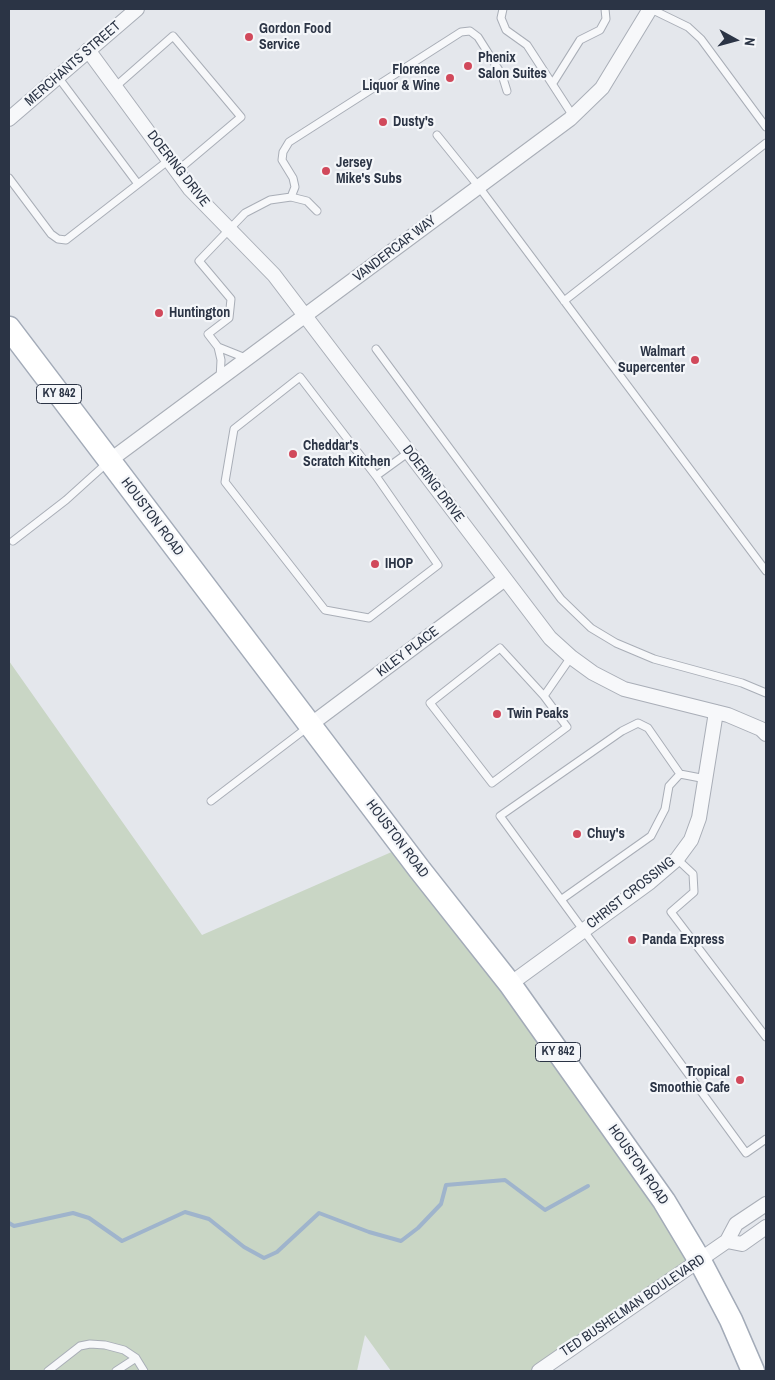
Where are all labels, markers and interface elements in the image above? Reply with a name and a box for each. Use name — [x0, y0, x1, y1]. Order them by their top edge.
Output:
north arrow — [710, 15, 760, 65]
street label: MERCHANTS STREET — [22, 18, 124, 110]
place label: Gordon Food Service — [259, 21, 331, 54]
marker: Gordon Food Service — [243, 31, 255, 43]
text: N — [740, 37, 759, 47]
place label: Phenix Salon Suites — [478, 50, 547, 82]
marker: Phenix Salon Suites — [462, 60, 474, 72]
place label: Florence Liquor & Wine — [362, 62, 440, 94]
marker: Florence Liquor & Wine — [444, 72, 456, 84]
place label: Dusty's — [393, 114, 434, 130]
marker: Dusty's — [377, 116, 389, 128]
street label: DOERING DRIVE — [143, 128, 213, 210]
place label: Jersey Mike's Subs — [336, 155, 402, 188]
marker: Jersey Mike's Subs — [320, 165, 332, 177]
street label: VANDERCAR WAY — [350, 212, 440, 286]
place label: Huntington — [169, 305, 230, 321]
marker: Huntington — [153, 307, 165, 319]
place label: Walmart Supercenter — [618, 344, 685, 377]
marker: Walmart Supercenter — [689, 354, 701, 366]
road number: KY 842 — [36, 384, 82, 404]
place label: Cheddar's Scratch Kitchen — [303, 438, 390, 471]
street label: DOERING DRIVE — [399, 442, 467, 526]
marker: Cheddar's Scratch Kitchen — [287, 448, 299, 460]
street label: HOUSTON ROAD — [117, 475, 187, 559]
place label: IHOP — [385, 556, 413, 572]
marker: IHOP — [369, 558, 381, 570]
street label: KILEY PLACE — [374, 623, 442, 681]
place label: Twin Peaks — [507, 706, 569, 722]
marker: Twin Peaks — [491, 708, 503, 720]
street label: HOUSTON ROAD — [362, 797, 432, 881]
place label: Chuy's — [587, 826, 625, 842]
marker: Chuy's — [571, 828, 583, 840]
street label: CHRIST CROSSING — [584, 853, 678, 933]
place label: Panda Express — [642, 932, 724, 948]
marker: Panda Express — [626, 934, 638, 946]
road number: KY 842 — [536, 1042, 580, 1062]
place label: Tropical Smoothie Cafe — [650, 1064, 730, 1096]
marker: Tropical Smoothie Cafe — [734, 1074, 746, 1086]
street label: HOUSTON ROAD — [604, 1122, 672, 1208]
street label: TED BUSHELMAN BOULEVARD — [558, 1251, 708, 1361]

